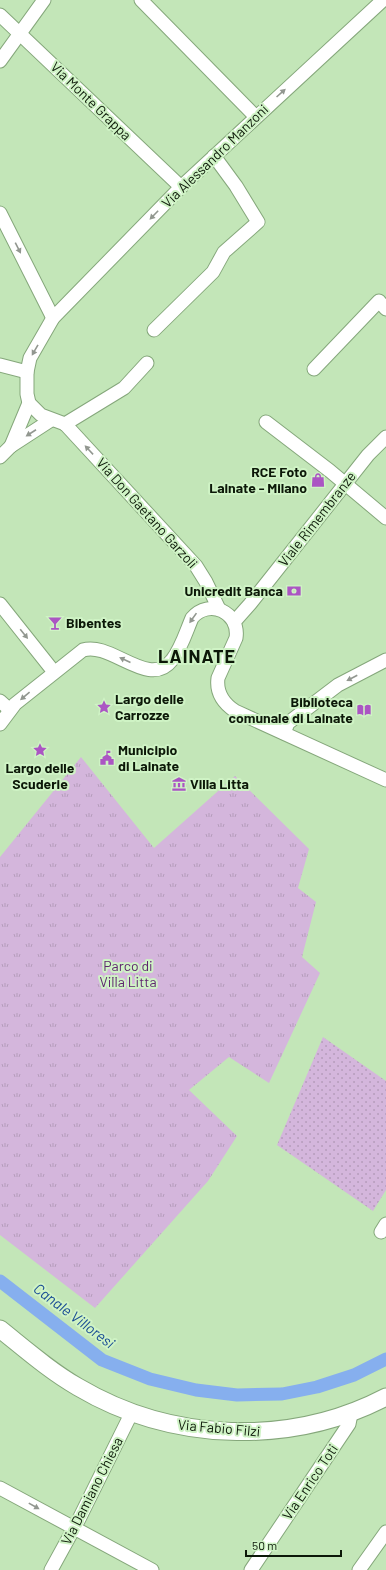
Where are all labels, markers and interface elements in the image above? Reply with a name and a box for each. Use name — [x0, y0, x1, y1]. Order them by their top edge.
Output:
street label: Via Monte Grappa — [47, 58, 135, 143]
one-way arrow — [277, 89, 286, 98]
street label: Via Alessandro Manzoni — [158, 100, 271, 211]
one-way arrow — [149, 210, 159, 220]
one-way arrow — [15, 242, 21, 253]
one-way arrow — [31, 344, 38, 355]
one-way arrow — [26, 429, 36, 437]
one-way arrow — [84, 445, 94, 455]
street label: Via Don Gaetano Garzoli — [93, 454, 202, 571]
place label: RCE Foto Lainate - Milano — [209, 463, 307, 496]
street label: Viale Rimembranze — [274, 468, 359, 570]
shop icon: RCE Foto Lainate - Milano — [310, 472, 326, 488]
place label: Unicredit Banca — [184, 582, 283, 599]
bank icon: Unicredit Banca — [286, 583, 302, 599]
one-way arrow — [189, 613, 197, 624]
place label: Bibentes — [66, 614, 121, 631]
bar icon: Bibentes — [47, 615, 63, 631]
one-way arrow — [20, 629, 29, 640]
district label: LAINATE — [158, 645, 236, 667]
one-way arrow — [118, 657, 130, 663]
one-way arrow — [346, 675, 357, 681]
place label: Largo delle Carrozze — [115, 690, 184, 723]
one-way arrow — [19, 691, 30, 700]
place label: Biblioteca comunale di Lainate — [229, 693, 353, 726]
place icon: Largo delle Carrozze — [96, 699, 112, 715]
library icon: Biblioteca comunale di Lainate — [356, 702, 372, 718]
place label: Municipio di Lainate — [118, 741, 179, 774]
place icon: Largo delle Scuderie — [32, 742, 48, 758]
public building icon: Municipio di Lainate — [99, 750, 115, 766]
place label: Largo delle Scuderie — [6, 759, 75, 792]
place label: Villa Litta — [190, 775, 249, 792]
museum icon: Villa Litta — [171, 776, 187, 792]
park label: Parco di Villa Litta — [99, 957, 157, 990]
water label: Canale Villoresi — [30, 1279, 119, 1352]
street label: Via Fabio Filzi — [177, 1415, 261, 1440]
street label: Via Damiano Chiesa — [57, 1434, 126, 1547]
street label: Via Enrico Toti — [278, 1441, 341, 1523]
one-way arrow — [28, 1503, 40, 1510]
scale bar — [246, 1532, 341, 1558]
text: 50 m — [252, 1538, 277, 1552]

